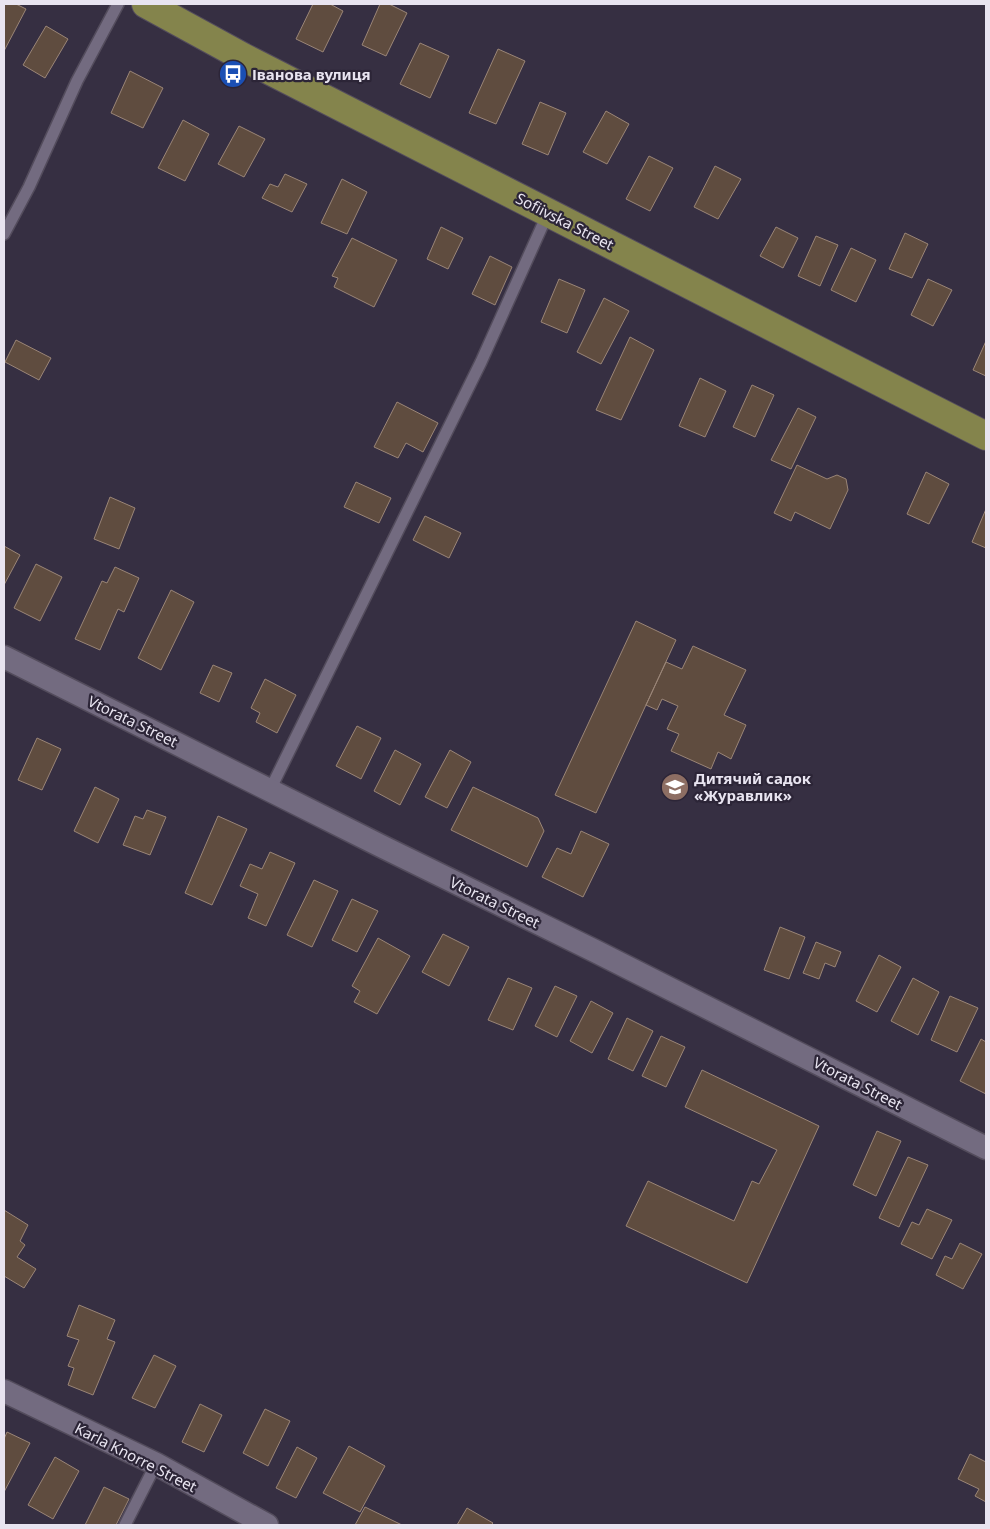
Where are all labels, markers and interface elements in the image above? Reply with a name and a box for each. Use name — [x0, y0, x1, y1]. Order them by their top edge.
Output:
bus stop icon: Іванова вулиця — [218, 59, 248, 89]
place label: Іванова вулиця — [252, 64, 371, 84]
street label: Sofiivska Street — [513, 188, 618, 255]
street label: Vtorata Street — [85, 691, 182, 752]
place label: Дитячий садок «Журавлик» — [694, 768, 812, 805]
school or university icon: Дитячий садок «Журавлик» — [660, 772, 690, 802]
street label: Vtorata Street — [447, 872, 544, 933]
street label: Vtorata Street — [810, 1052, 906, 1114]
street label: Karla Knorre Street — [72, 1418, 201, 1497]

